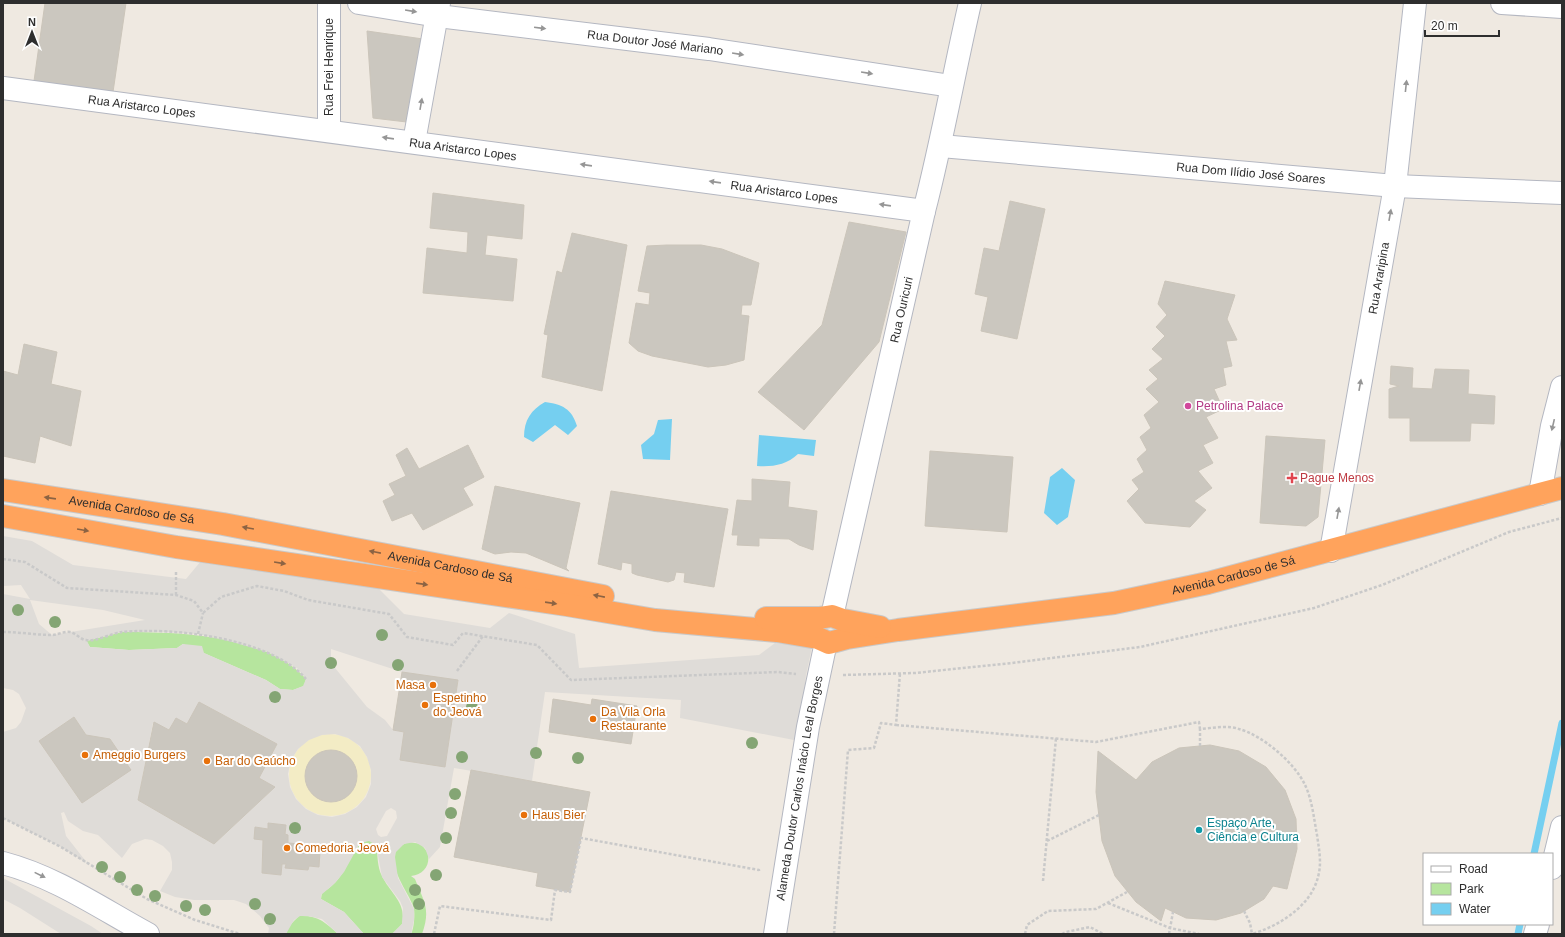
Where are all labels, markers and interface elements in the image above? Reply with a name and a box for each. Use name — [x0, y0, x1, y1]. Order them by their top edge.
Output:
one-way arrow — [405, 8, 417, 14]
north arrow — [12, 12, 52, 52]
scale bar — [1425, 12, 1499, 38]
text: N — [28, 16, 36, 28]
street label: Rua Frei Henrique — [322, 18, 336, 116]
text: 20 m — [1431, 19, 1458, 33]
one-way arrow — [534, 25, 546, 31]
street label: Rua Doutor José Mariano — [587, 27, 725, 58]
one-way arrow — [732, 51, 744, 57]
one-way arrow — [861, 70, 873, 76]
one-way arrow — [1402, 80, 1409, 92]
street label: Rua Aristarco Lopes — [87, 92, 196, 121]
one-way arrow — [419, 97, 425, 110]
one-way arrow — [382, 135, 394, 141]
street label: Rua Aristarco Lopes — [408, 135, 517, 164]
street label: Rua Dom Ilídio José Soares — [1176, 160, 1326, 187]
one-way arrow — [580, 162, 592, 168]
street label: Rua Aristarco Lopes — [730, 178, 839, 206]
one-way arrow — [709, 179, 721, 185]
one-way arrow — [879, 202, 891, 208]
one-way arrow — [1387, 209, 1393, 221]
street label: Rua Araripina — [1366, 241, 1392, 315]
street label: Rua Ouricuri — [887, 275, 916, 344]
one-way arrow — [1357, 379, 1363, 391]
place label: Petrolina Palace — [1196, 399, 1284, 413]
marker: Petrolina Palace — [1183, 401, 1193, 411]
one-way arrow — [1549, 419, 1555, 432]
place label: Pague Menos — [1300, 471, 1374, 485]
marker: Pague Menos — [1287, 473, 1297, 483]
street label: Avenida Cardoso de Sá — [68, 493, 195, 527]
one-way arrow — [44, 495, 56, 501]
one-way arrow — [1335, 507, 1341, 519]
one-way arrow — [242, 525, 254, 531]
one-way arrow — [77, 527, 89, 533]
one-way arrow — [369, 548, 382, 554]
street label: Avenida Cardoso de Sá — [387, 548, 514, 586]
street label: Avenida Cardoso de Sá — [1170, 553, 1297, 598]
one-way arrow — [274, 560, 286, 566]
one-way arrow — [416, 581, 429, 587]
one-way arrow — [593, 592, 605, 598]
one-way arrow — [545, 600, 557, 606]
street label: Alameda Doutor Carlos Inácio Leal Borges — [773, 674, 826, 901]
place label: Masa — [396, 678, 425, 692]
marker: Masa — [428, 680, 438, 690]
place label: Espetinho do Jeová — [433, 691, 487, 719]
marker: Espetinho do Jeová — [420, 700, 430, 710]
place label: Da Vila Orla Restaurante — [601, 705, 667, 733]
marker: Da Vila Orla Restaurante — [588, 714, 598, 724]
place label: Ameggio Burgers — [93, 748, 186, 762]
marker: Ameggio Burgers — [80, 750, 90, 760]
place label: Bar do Gaúcho — [215, 754, 296, 768]
marker: Bar do Gaúcho — [202, 756, 212, 766]
place label: Haus Bier — [532, 808, 585, 822]
marker: Haus Bier — [519, 810, 529, 820]
place label: Espaço Arte, Ciência e Cultura — [1207, 816, 1299, 844]
marker: Espaço Arte, Ciência e Cultura — [1194, 825, 1204, 835]
place label: Comedoria Jeová — [295, 841, 389, 855]
marker: Comedoria Jeová — [282, 843, 292, 853]
legend — [1423, 853, 1553, 925]
text: Road — [1459, 862, 1488, 876]
one-way arrow — [34, 872, 45, 878]
text: Park — [1459, 882, 1485, 896]
text: Water — [1459, 902, 1491, 916]

